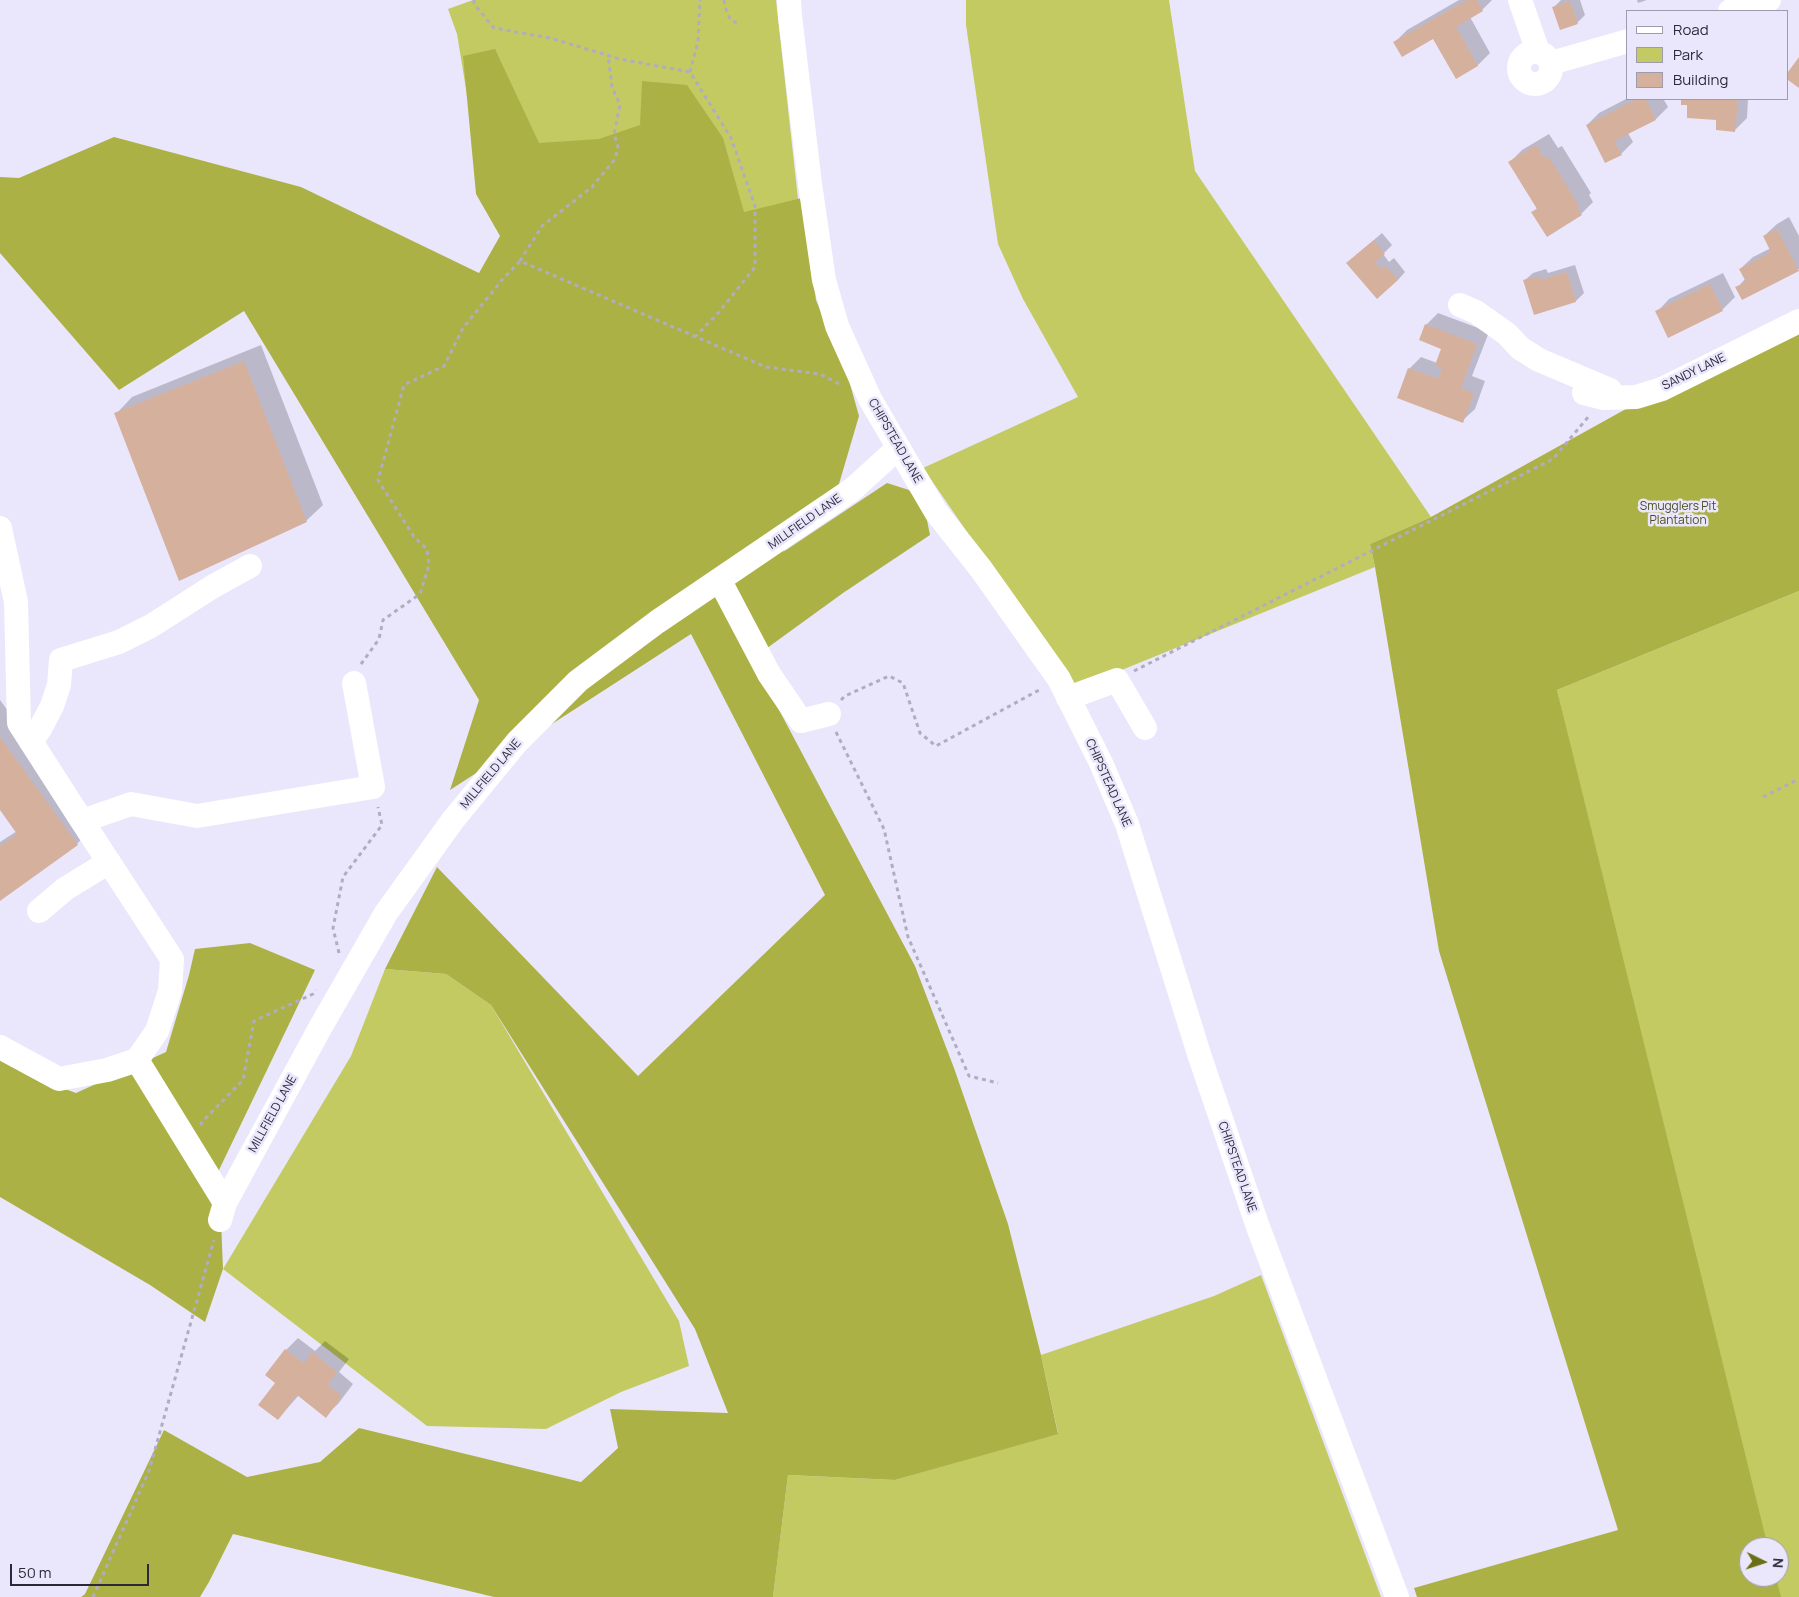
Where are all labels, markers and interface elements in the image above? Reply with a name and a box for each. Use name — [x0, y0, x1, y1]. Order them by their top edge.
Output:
legend — [1626, 10, 1789, 100]
text: Road — [1673, 19, 1709, 40]
text: Park — [1673, 44, 1703, 65]
text: Building — [1673, 69, 1728, 90]
street label: SANDY LANE — [1660, 350, 1728, 394]
street label: CHIPSTEAD LANE — [865, 396, 925, 486]
street label: MILLFIELD LANE — [766, 491, 844, 553]
park label: Smugglers Pit Plantation — [1640, 500, 1716, 528]
street label: MILLFIELD LANE — [458, 736, 524, 812]
street label: CHIPSTEAD LANE — [1082, 737, 1134, 829]
street label: MILLFIELD LANE — [246, 1073, 300, 1155]
street label: CHIPSTEAD LANE — [1215, 1120, 1259, 1214]
north arrow — [1739, 1537, 1789, 1587]
scale bar — [12, 1554, 151, 1586]
text: N — [1769, 1557, 1788, 1569]
text: 50 m — [18, 1562, 52, 1583]

